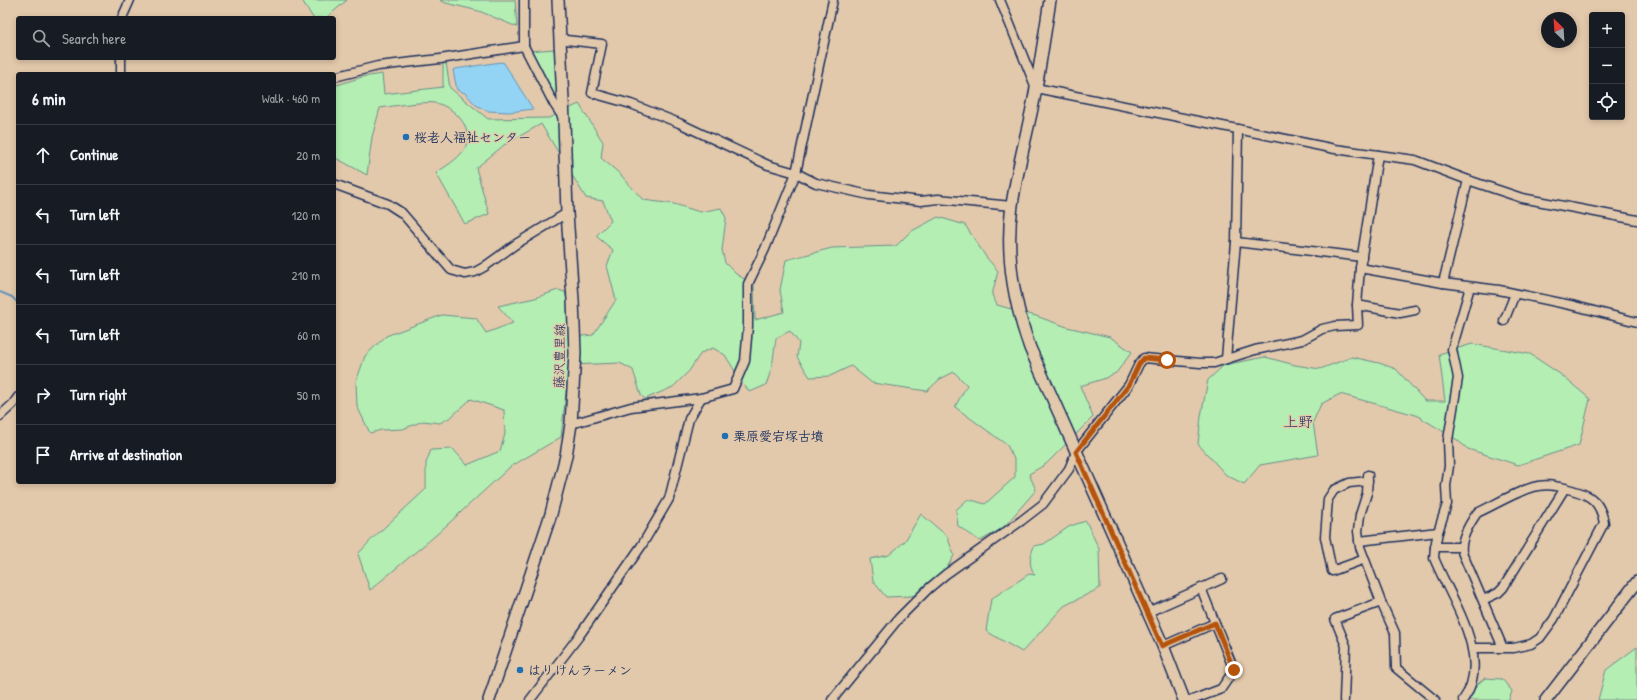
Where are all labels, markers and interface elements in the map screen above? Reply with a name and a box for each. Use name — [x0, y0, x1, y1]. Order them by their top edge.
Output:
north arrow — [1541, 12, 1577, 48]
map controls — [1589, 12, 1625, 120]
button: + — [1589, 12, 1625, 48]
search box — [16, 16, 336, 60]
icon: search — [30, 27, 52, 49]
text: Search here — [62, 28, 126, 49]
button: − — [1589, 48, 1625, 84]
button: locate — [1589, 84, 1625, 120]
text: 6 min — [32, 87, 66, 110]
text: Walk · 460 m — [262, 89, 320, 107]
place label: 桜老人福祉センター — [414, 128, 531, 146]
marker: 桜老人福祉センター — [401, 132, 411, 142]
icon: ahead — [32, 144, 54, 166]
text: Continue — [70, 144, 118, 165]
text: 20 m — [296, 146, 320, 164]
icon: left — [32, 204, 54, 226]
text: Turn left — [70, 204, 120, 225]
text: 120 m — [292, 206, 320, 224]
icon: left — [32, 264, 54, 286]
text: Turn left — [70, 264, 120, 285]
text: 210 m — [292, 266, 320, 284]
street label: 藤沢豊里線 — [549, 322, 569, 389]
icon: left — [32, 324, 54, 346]
text: Turn left — [70, 324, 120, 345]
text: 60 m — [297, 326, 320, 344]
route start — [1158, 351, 1176, 369]
icon: right — [32, 384, 54, 406]
text: Turn right — [70, 384, 126, 405]
text: 50 m — [297, 386, 320, 404]
district label: 上野 — [1283, 411, 1313, 432]
place label: 栗原愛宕塚古墳 — [733, 427, 824, 445]
marker: 栗原愛宕塚古墳 — [720, 431, 730, 441]
icon: arrive — [32, 444, 54, 466]
text: Arrive at destination — [70, 444, 182, 465]
place label: はりけんラーメン — [528, 661, 632, 679]
route end — [1225, 661, 1243, 679]
marker: はりけんラーメン — [515, 665, 525, 675]

